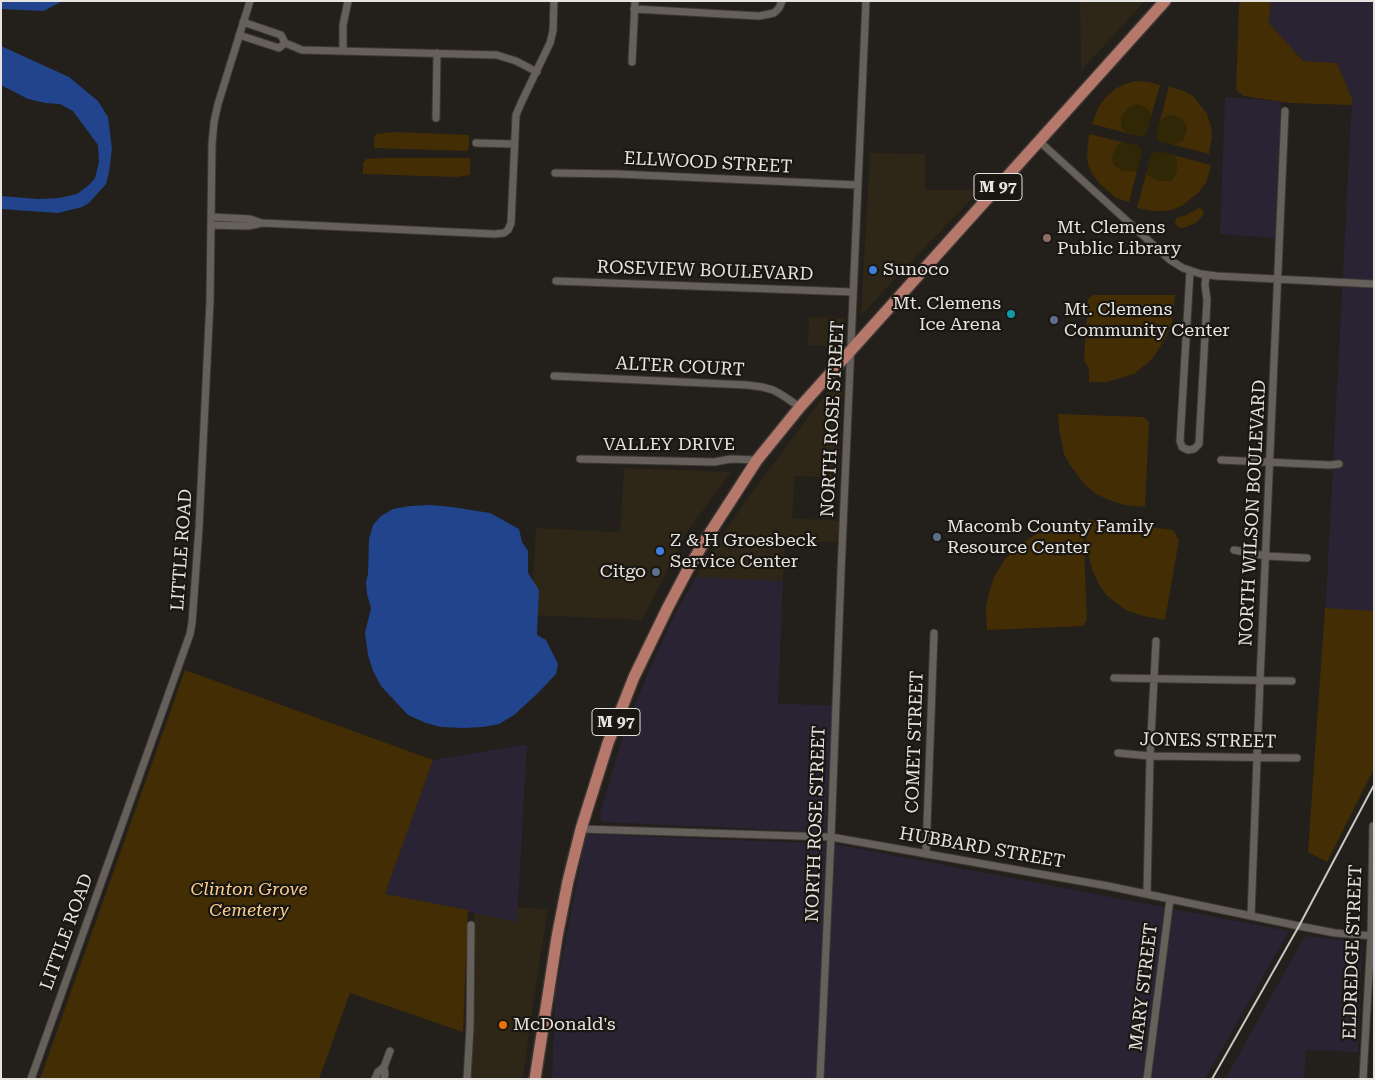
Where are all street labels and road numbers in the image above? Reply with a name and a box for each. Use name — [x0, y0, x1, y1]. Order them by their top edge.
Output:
street label: ELLWOOD STREET — [623, 148, 793, 178]
road number: M 97 — [974, 173, 1022, 200]
street label: ROSEVIEW BOULEVARD — [596, 256, 814, 286]
street label: NORTH ROSE STREET — [817, 320, 849, 518]
street label: ALTER COURT — [615, 353, 745, 381]
street label: NORTH WILSON BOULEVARD — [1235, 379, 1271, 647]
street label: VALLEY DRIVE — [603, 434, 735, 456]
street label: LITTLE ROAD — [167, 488, 197, 612]
street label: COMET STREET — [902, 670, 928, 814]
road number: M 97 — [592, 709, 640, 736]
street label: NORTH ROSE STREET — [802, 725, 830, 923]
street label: JONES STREET — [1140, 729, 1276, 753]
street label: HUBBARD STREET — [898, 823, 1066, 873]
street label: ELDREDGE STREET — [1339, 864, 1367, 1040]
street label: LITTLE ROAD — [36, 871, 98, 993]
street label: MARY STREET — [1125, 922, 1163, 1052]

